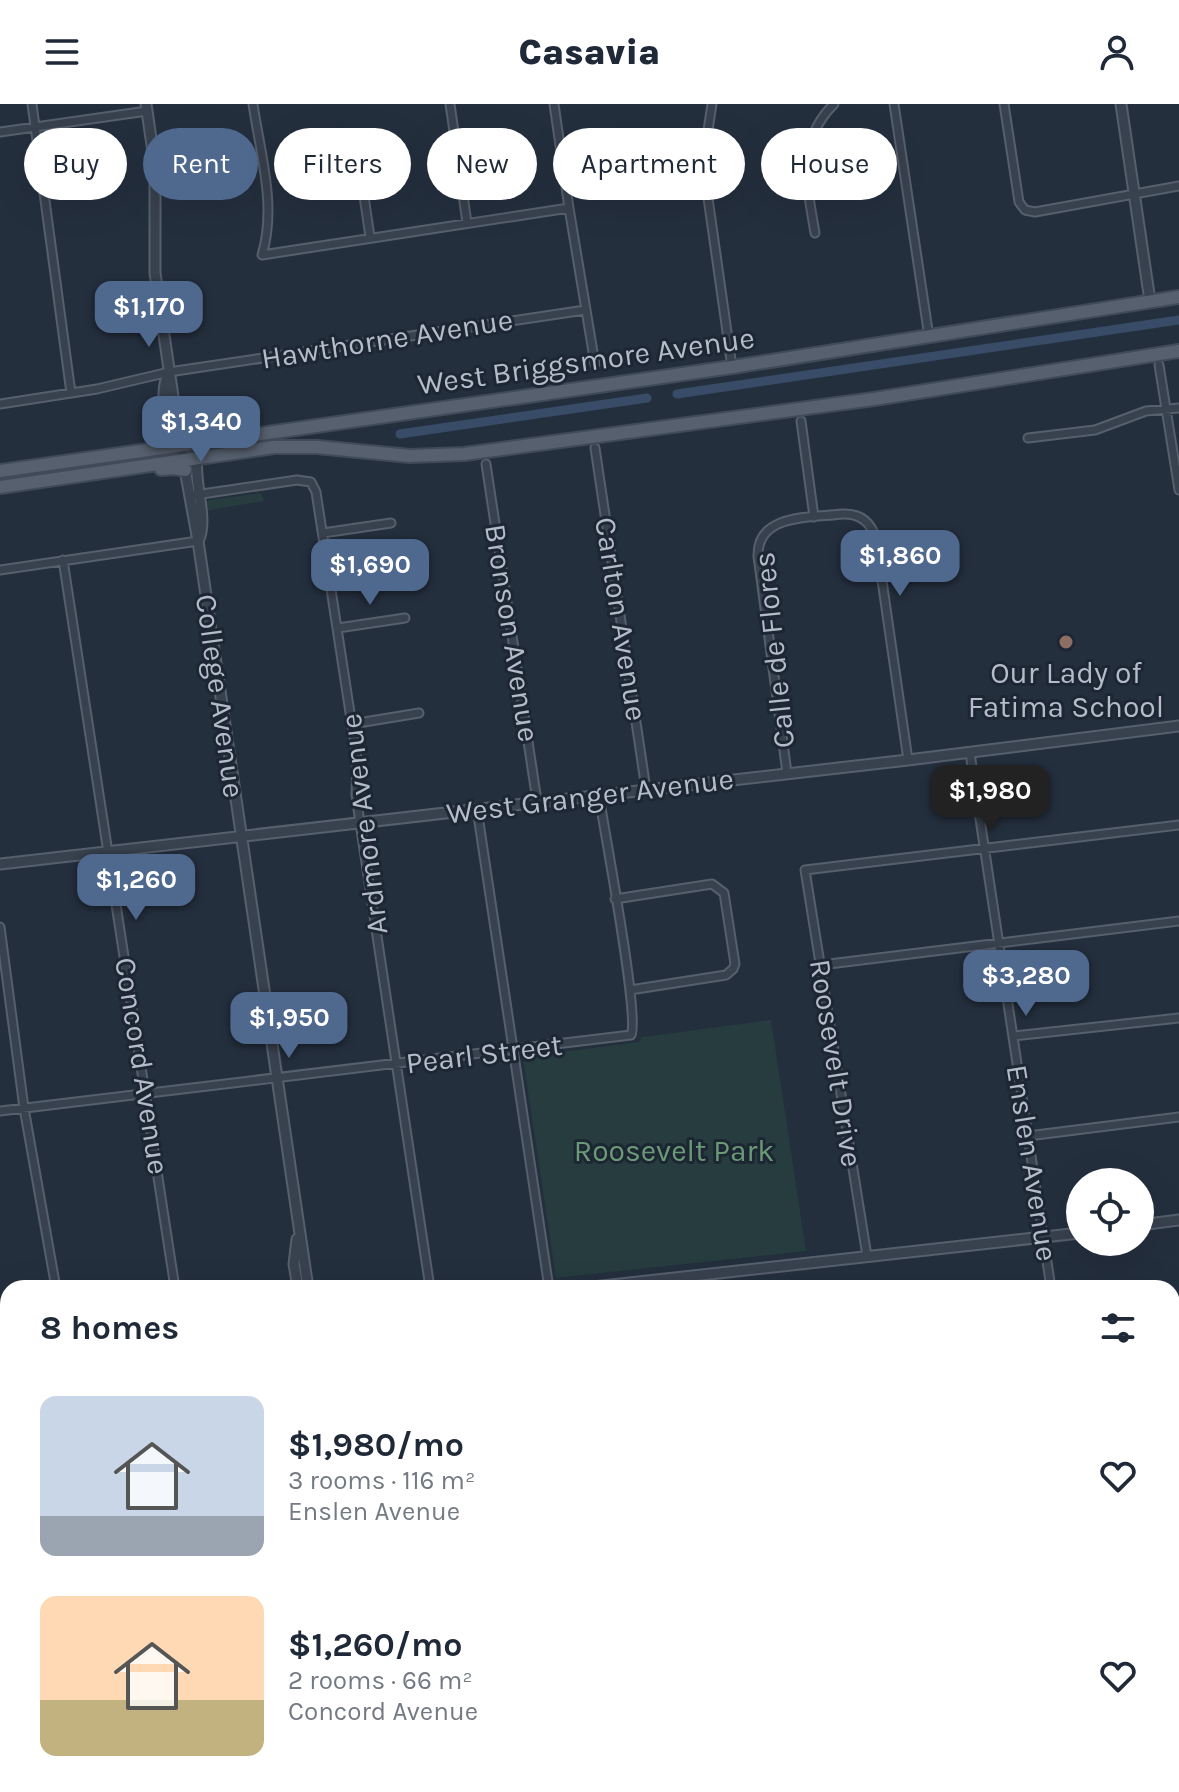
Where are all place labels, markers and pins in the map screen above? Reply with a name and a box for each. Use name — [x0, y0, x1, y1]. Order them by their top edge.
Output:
pin: $1,170 — [84, 281, 214, 349]
pin: $1,340 — [136, 396, 266, 464]
pin: $1,860 — [835, 530, 965, 598]
pin: $1,690 — [305, 539, 435, 607]
marker: Our Lady of Fatima School — [1057, 633, 1075, 651]
place label: Our Lady of Fatima School — [968, 655, 1164, 725]
pin: $1,980 — [925, 765, 1055, 833]
pin: $1,260 — [71, 854, 201, 922]
pin: $3,280 — [961, 950, 1091, 1018]
pin: $1,950 — [224, 992, 354, 1060]

